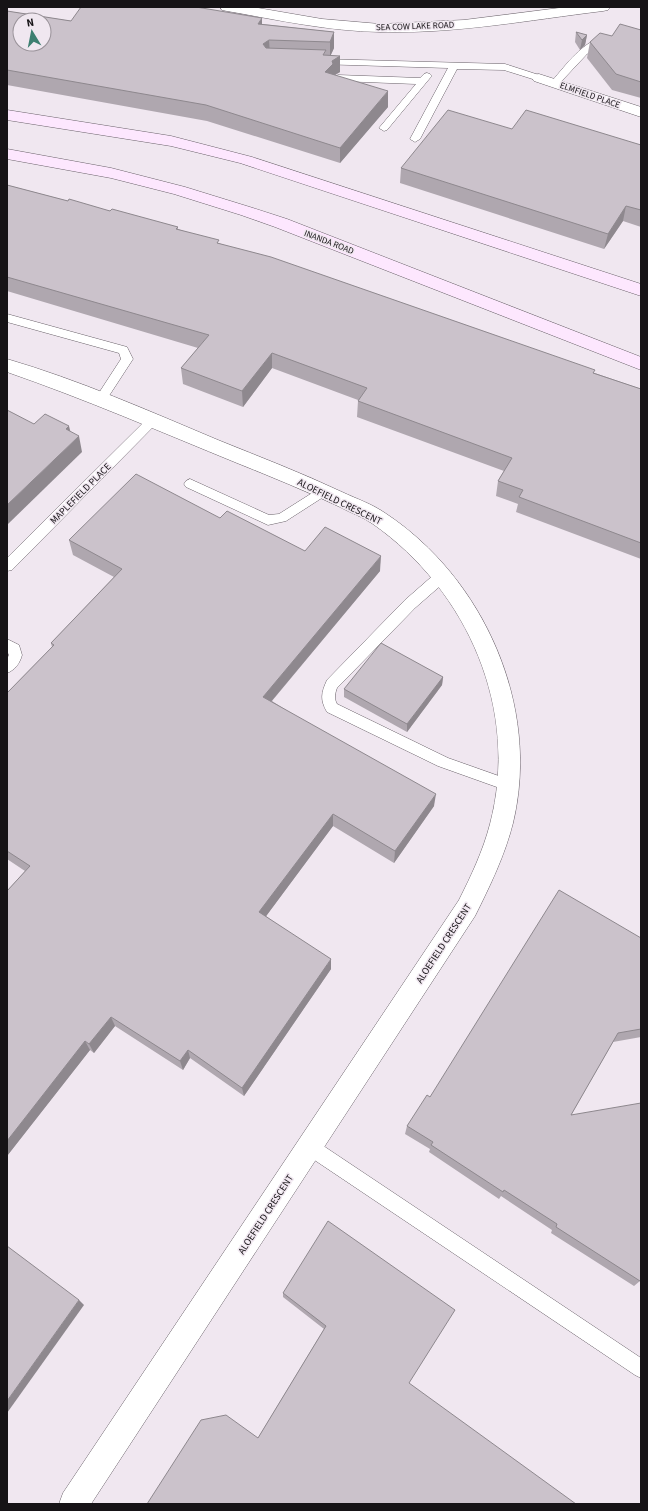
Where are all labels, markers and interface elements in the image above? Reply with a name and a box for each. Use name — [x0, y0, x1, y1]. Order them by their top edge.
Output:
north arrow — [12, 12, 52, 52]
text: N — [25, 15, 35, 31]
street label: SEA COW LAKE ROAD — [376, 19, 455, 34]
street label: ELMFIELD PLACE — [558, 79, 622, 112]
street label: INANDA ROAD — [302, 227, 356, 258]
street label: MAPLEFIELD PLACE — [47, 460, 114, 527]
street label: ALOEFIELD CRESCENT — [295, 475, 385, 529]
street label: ALOEFIELD CRESCENT — [413, 900, 475, 986]
street label: ALOEFIELD CRESCENT — [235, 1171, 297, 1257]

